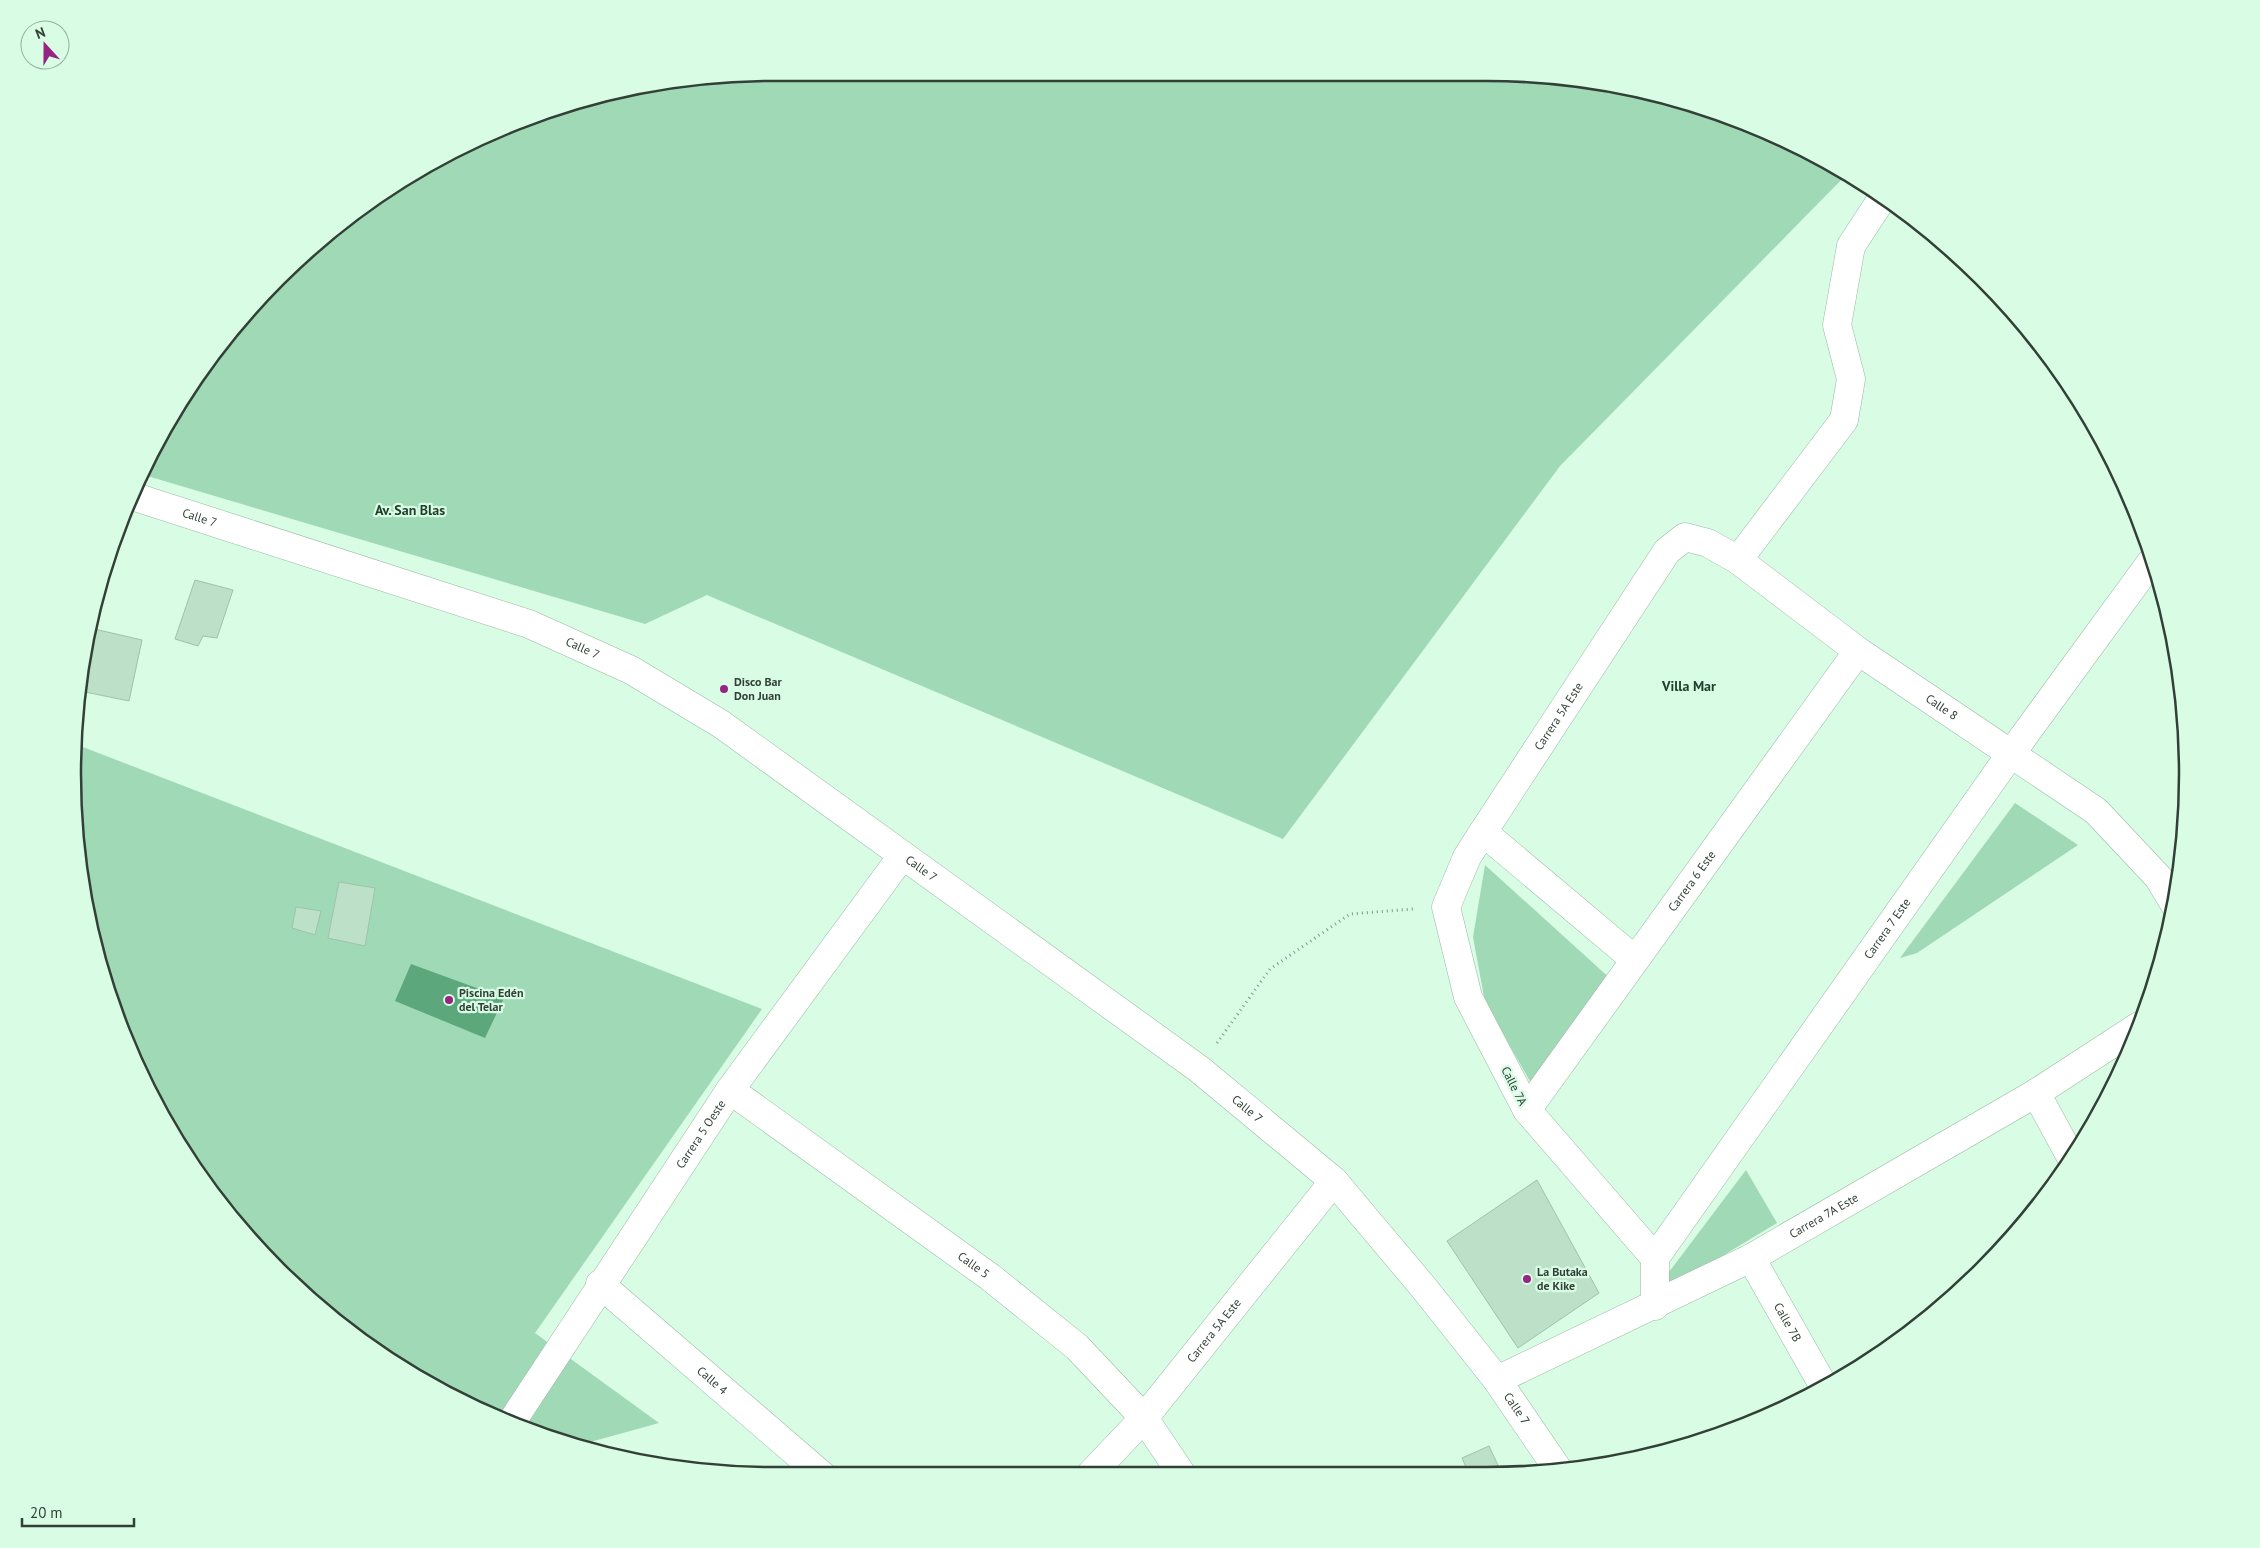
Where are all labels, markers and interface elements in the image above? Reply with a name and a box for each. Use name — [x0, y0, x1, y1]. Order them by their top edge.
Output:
north arrow — [20, 20, 70, 70]
text: N — [33, 23, 48, 43]
district label: Av. San Blas — [375, 501, 445, 519]
street label: Calle 7 — [181, 505, 219, 530]
street label: Calle 7 — [564, 634, 602, 662]
place label: Disco Bar Don Juan — [734, 674, 783, 703]
district label: Villa Mar — [1661, 677, 1716, 695]
street label: Carrera 5A Este — [1531, 679, 1586, 753]
marker: Disco Bar Don Juan — [718, 683, 730, 695]
street label: Calle 8 — [1923, 691, 1961, 723]
street label: Carrera 6 Este — [1665, 848, 1719, 914]
street label: Calle 7 — [903, 852, 940, 885]
street label: Carrera 7 Este — [1860, 895, 1914, 962]
place label: Piscina Edén del Telar — [459, 985, 523, 1014]
marker: Piscina Edén del Telar — [443, 994, 455, 1006]
street label: Calle 7A — [1498, 1064, 1531, 1108]
street label: Calle 7 — [1229, 1091, 1266, 1126]
street label: Carrera 5 Oeste — [672, 1097, 729, 1171]
street label: Carrera 7A Este — [1786, 1190, 1861, 1241]
street label: Calle 5 — [955, 1248, 993, 1281]
place label: La Butaka de Kike — [1537, 1264, 1588, 1293]
marker: La Butaka de Kike — [1521, 1273, 1533, 1285]
street label: Carrera 5A Este — [1183, 1295, 1244, 1365]
street label: Calle 7B — [1771, 1300, 1805, 1344]
street label: Calle 4 — [694, 1363, 731, 1398]
street label: Calle 7 — [1501, 1390, 1533, 1427]
scale bar — [22, 1496, 135, 1528]
text: 20 m — [30, 1503, 63, 1522]

